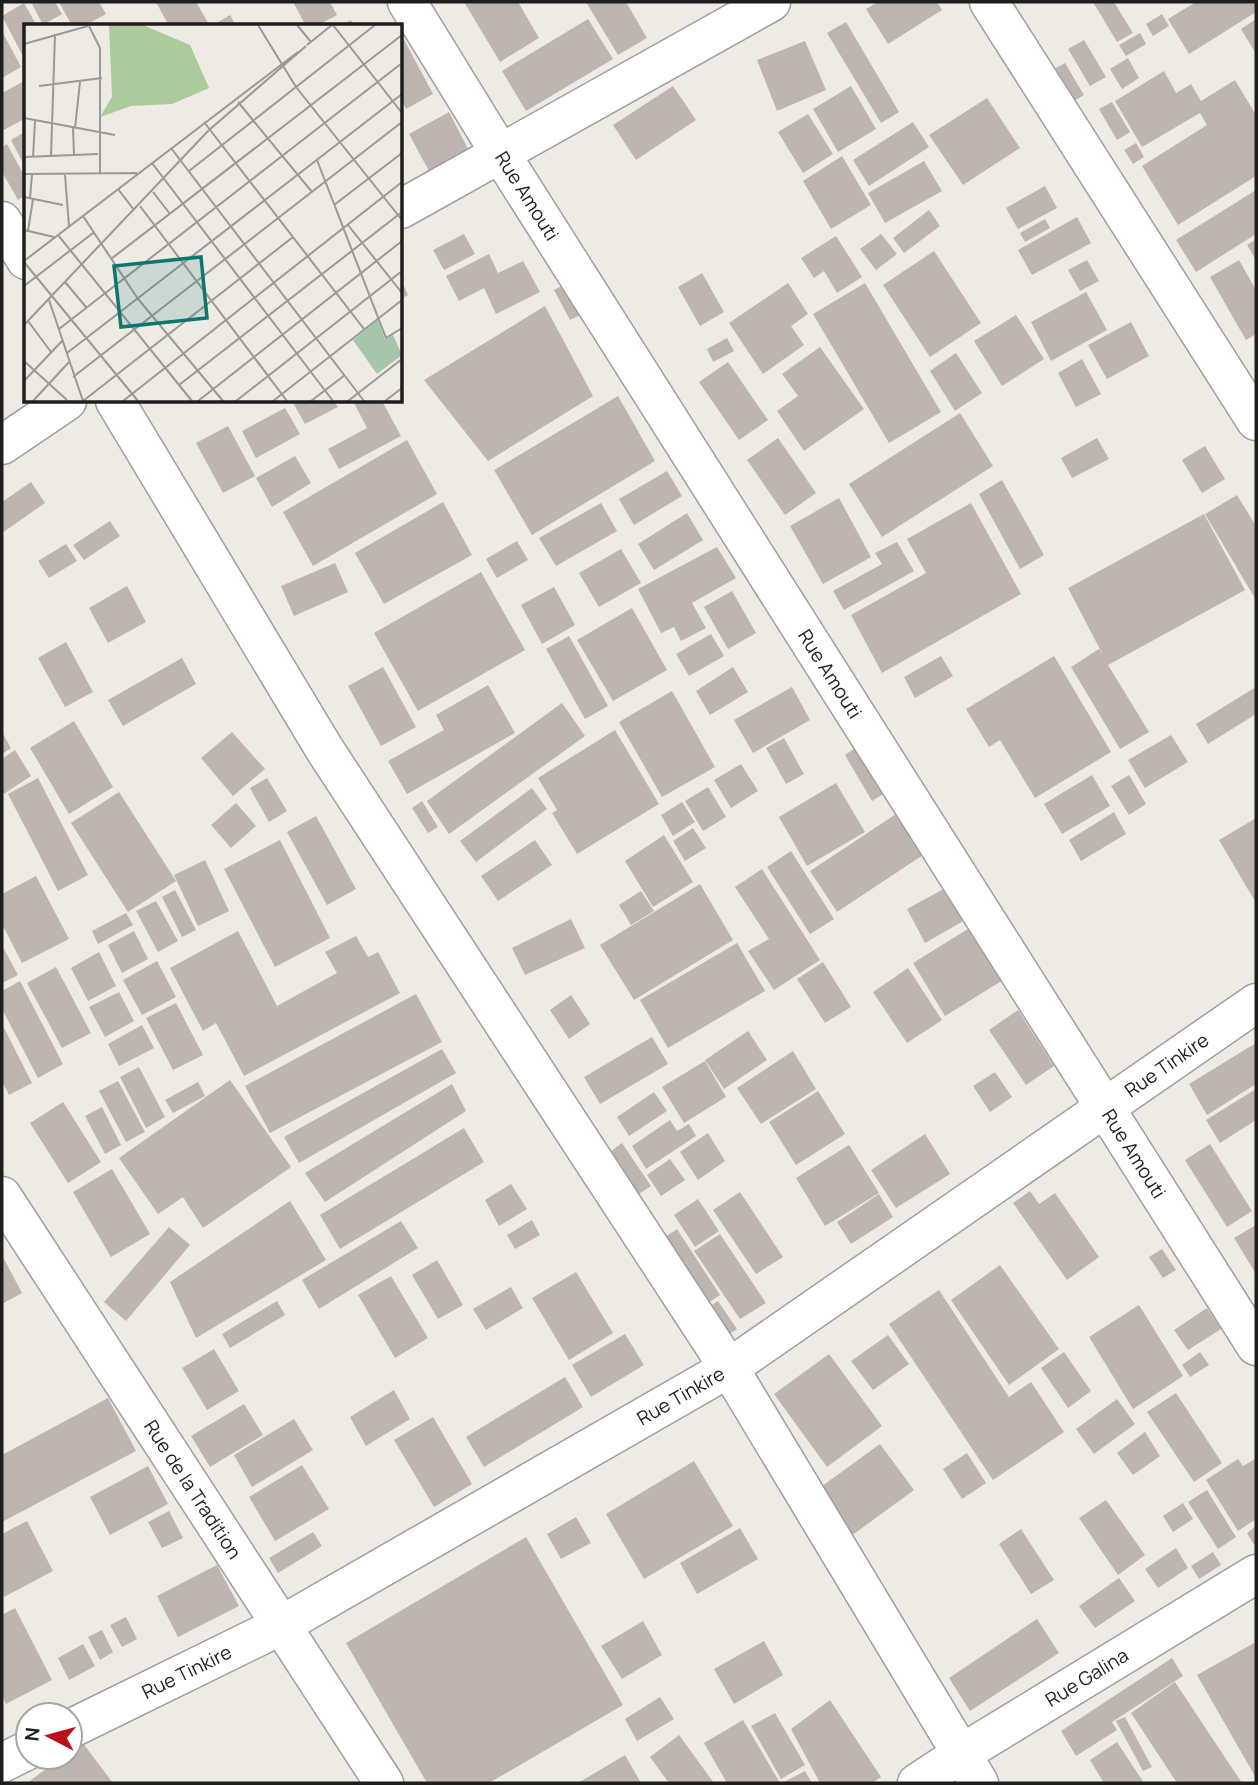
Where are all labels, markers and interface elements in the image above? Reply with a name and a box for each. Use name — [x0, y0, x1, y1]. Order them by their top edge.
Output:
inset map — [24, 24, 402, 402]
street label: Rue Amouti — [489, 146, 565, 245]
street label: Rue Amouti — [792, 624, 868, 723]
street label: Rue Tinkire — [1119, 1027, 1214, 1103]
street label: Rue Amouti — [1096, 1104, 1172, 1203]
street label: Rue Tinkire — [632, 1360, 729, 1431]
street label: Rue de la Tradition — [138, 1415, 248, 1564]
street label: Rue Tinkire — [137, 1639, 236, 1705]
street label: Rue Galina — [1040, 1642, 1133, 1713]
north arrow — [14, 1701, 84, 1771]
text: N — [18, 1726, 46, 1742]

